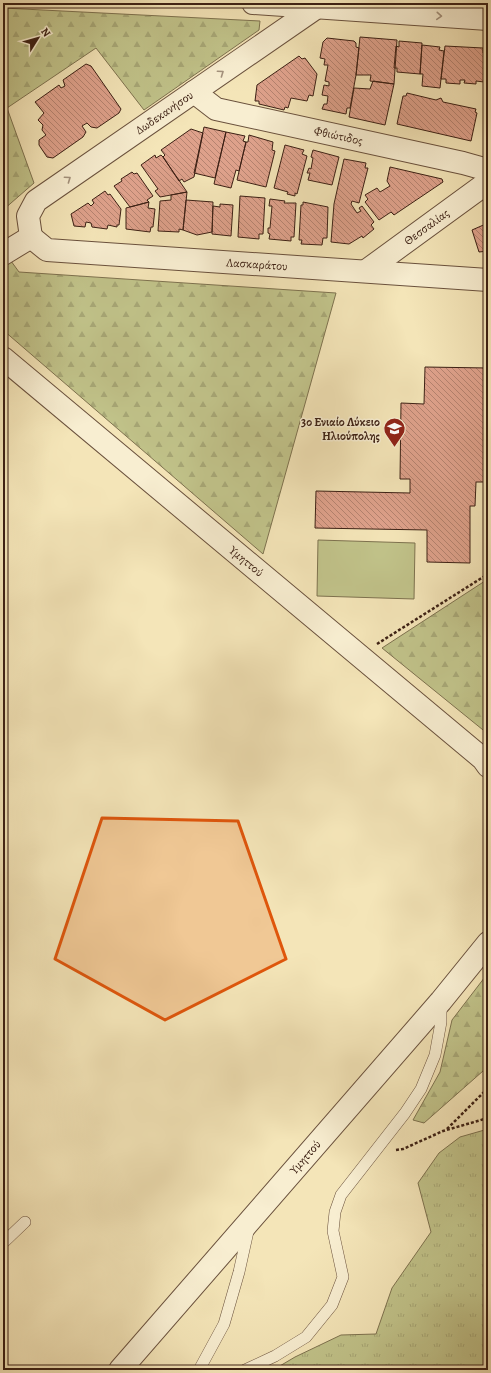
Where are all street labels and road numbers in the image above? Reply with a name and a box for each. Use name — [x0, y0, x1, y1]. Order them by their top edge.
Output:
street label: Δωδεκανήσου — [132, 87, 196, 138]
street label: Φθιώτιδος — [312, 123, 364, 149]
street label: Θεσσαλίας — [401, 205, 452, 249]
street label: Λασκαράτου — [225, 254, 288, 274]
street label: Υμηττού — [225, 542, 267, 580]
street label: Υμηττού — [285, 1137, 324, 1178]

